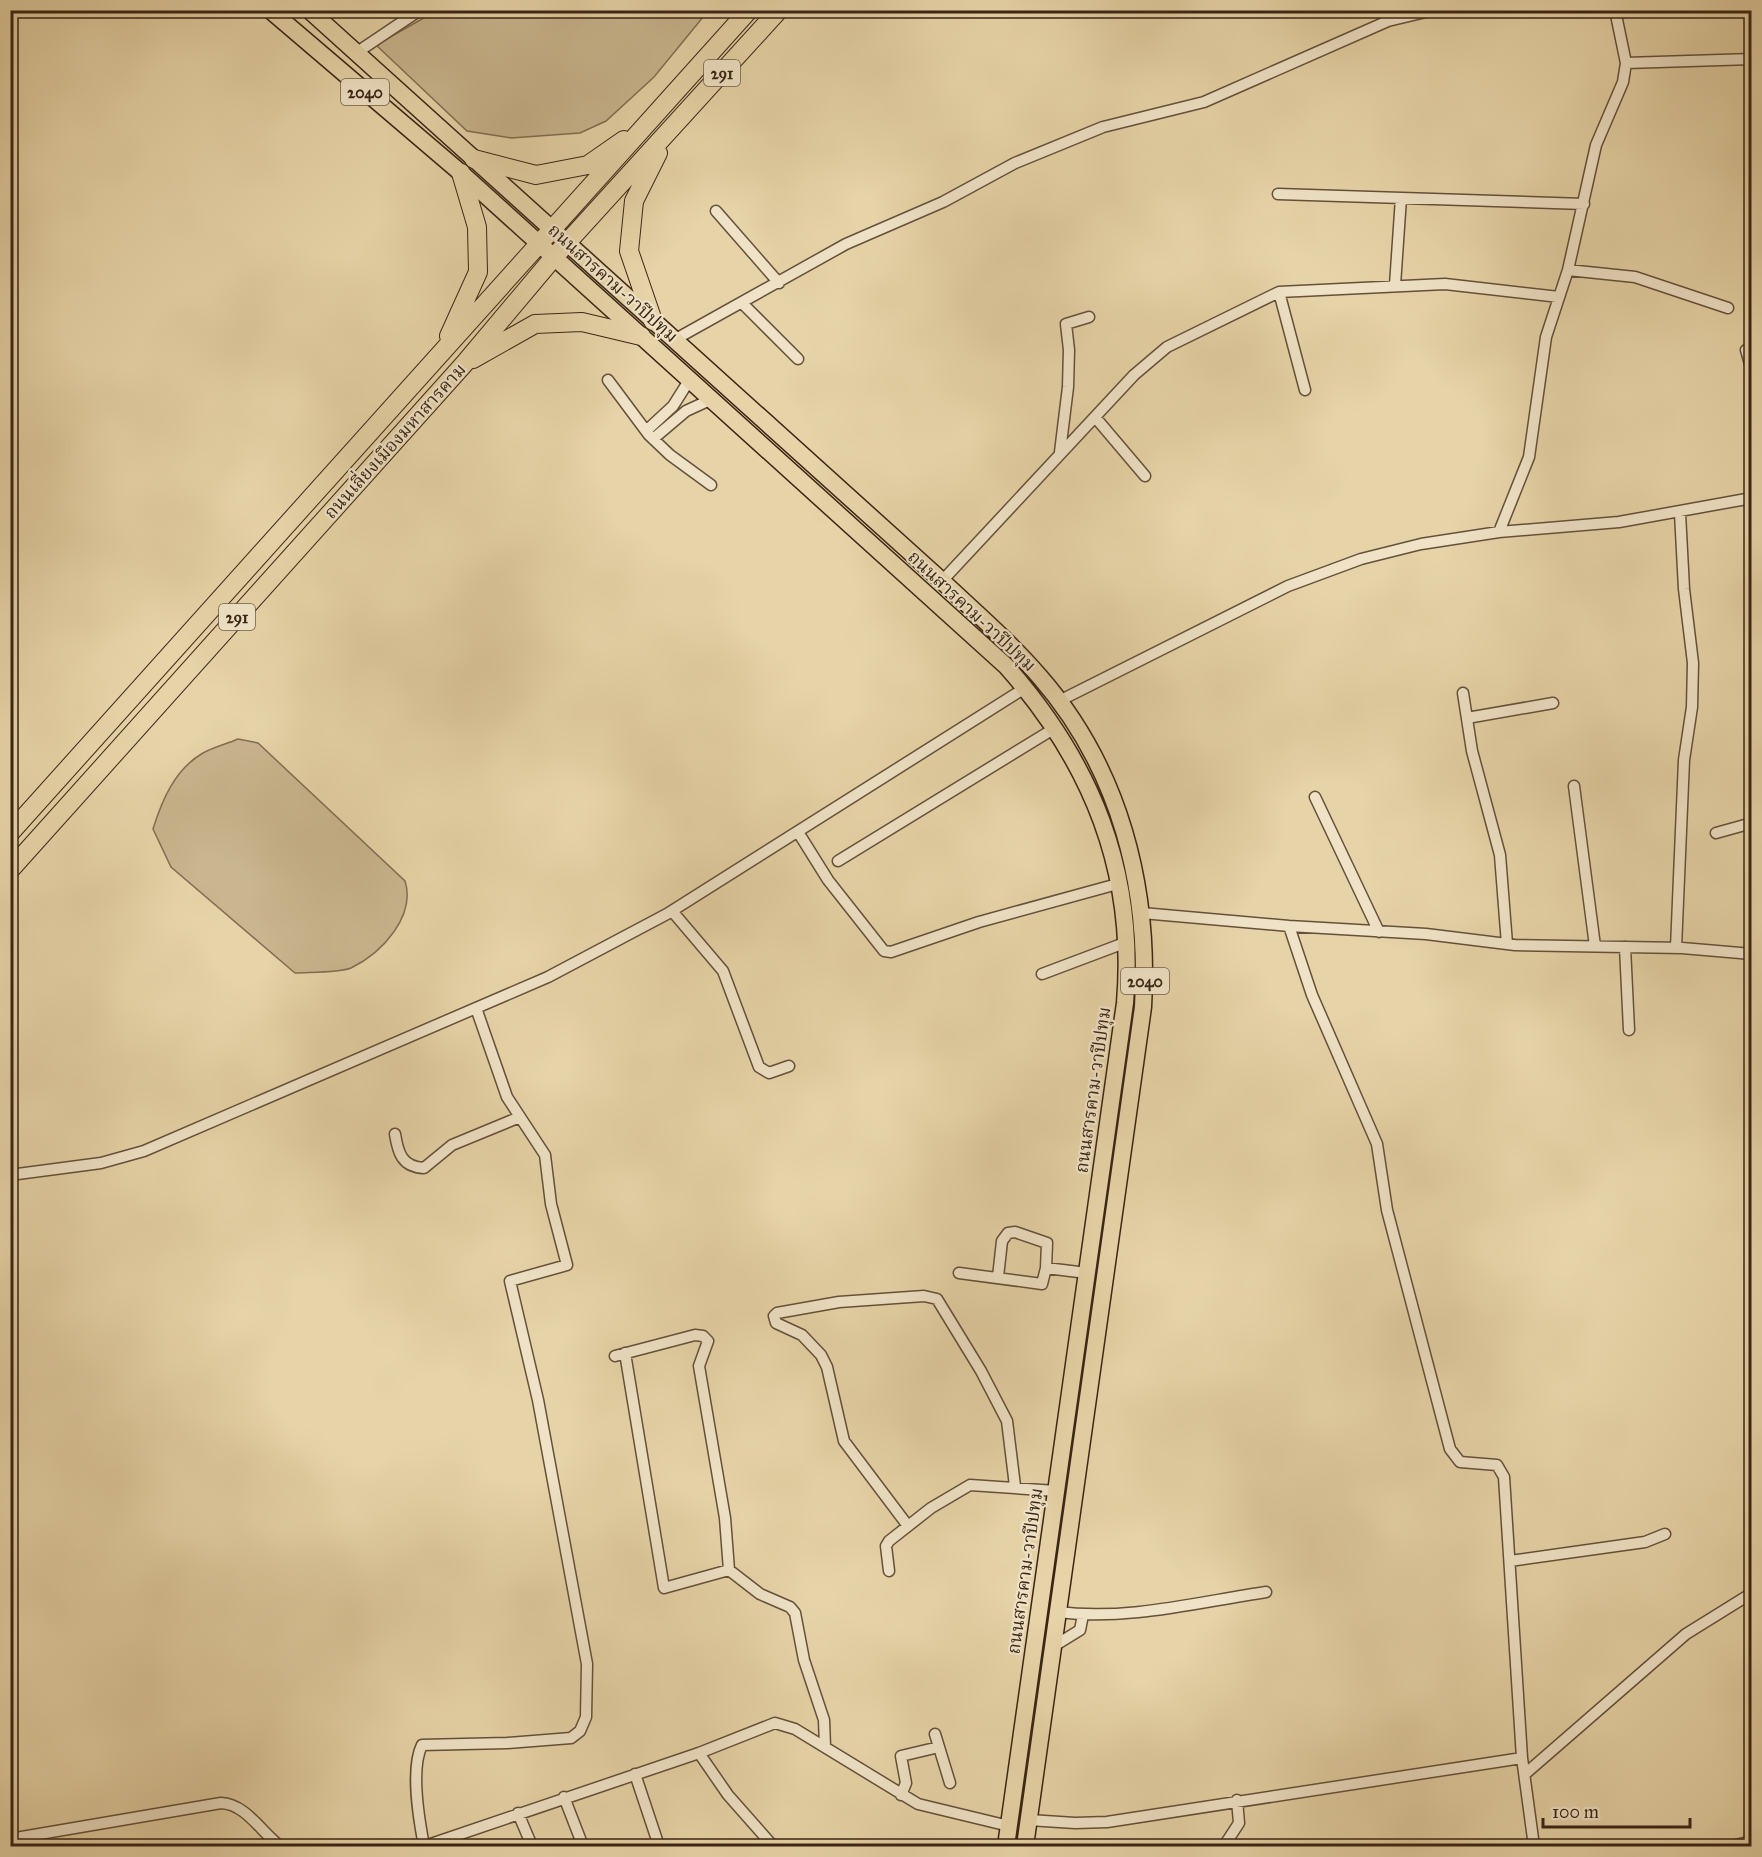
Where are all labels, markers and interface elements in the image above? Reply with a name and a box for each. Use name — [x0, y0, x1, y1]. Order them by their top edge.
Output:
road number: 291 — [704, 60, 740, 86]
road number: 2040 — [341, 79, 389, 105]
street label: ถนนสารคาม-วาปีปทุม — [543, 219, 683, 348]
street label: ถนนเลี่ยงเมืองมหาสารคาม — [317, 357, 471, 523]
street label: ถนนสารคาม-วาปีปทุม — [903, 546, 1041, 677]
road number: 291 — [219, 604, 255, 630]
road number: 2040 — [1121, 968, 1169, 994]
street label: ถนนสารคาม-วาปีปทุม — [1070, 1006, 1117, 1175]
street label: ถนนสารคาม-วาปีปทุม — [1002, 1487, 1049, 1656]
scale bar — [1543, 1791, 1690, 1829]
text: 100 m — [1552, 1801, 1599, 1823]

